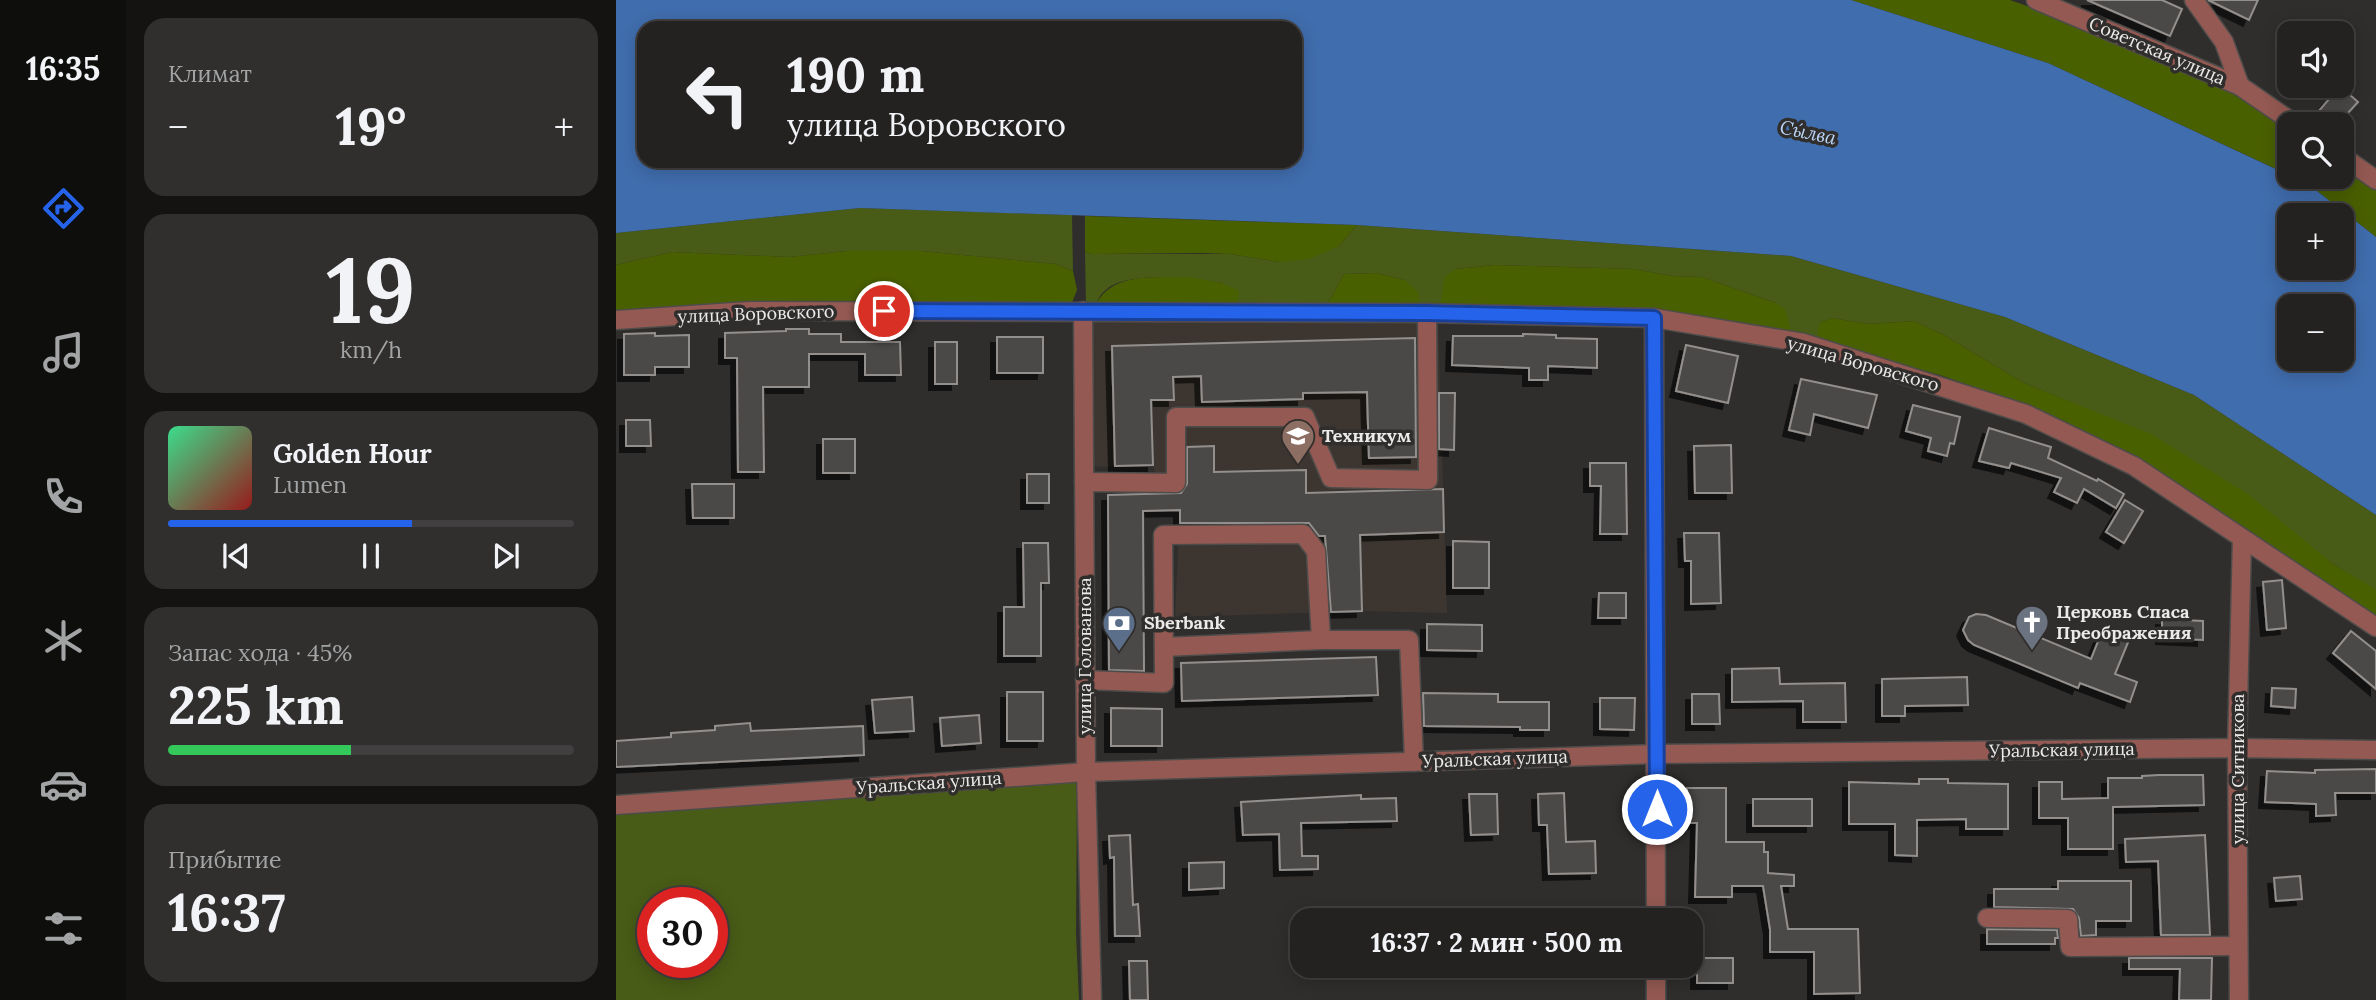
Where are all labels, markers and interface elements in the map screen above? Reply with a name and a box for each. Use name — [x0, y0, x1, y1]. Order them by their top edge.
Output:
street label: Советская улица — [2086, 11, 2229, 90]
map controls — [2277, 21, 2354, 371]
button: sound — [2277, 21, 2354, 98]
text: 190 m — [787, 43, 924, 105]
text: 16:35 — [26, 48, 100, 89]
icon: left — [672, 49, 763, 140]
text: Климат — [168, 59, 252, 88]
text: 19° — [336, 93, 406, 159]
text: − — [168, 103, 188, 151]
text: + — [554, 103, 574, 151]
text: улица Воровского — [787, 104, 1066, 145]
button: search — [2277, 112, 2354, 189]
water label: Сы́лва — [1778, 114, 1839, 150]
icon: directions — [39, 184, 88, 233]
button: + — [2277, 203, 2354, 280]
text: 19 — [326, 231, 416, 348]
pin — [854, 281, 914, 341]
icon: arrive — [865, 292, 903, 330]
button: − — [2277, 294, 2354, 371]
street label: улица Воровского — [677, 299, 835, 328]
icon: music — [39, 328, 88, 377]
street label: улица Воровского — [1785, 331, 1942, 396]
text: km/h — [340, 335, 402, 364]
school or university icon: Техникум — [1279, 417, 1317, 466]
place label: Техникум — [1322, 424, 1411, 447]
text: Golden Hour — [273, 437, 432, 470]
text: Lumen — [273, 470, 347, 499]
icon: phone — [39, 472, 88, 521]
icon: previous — [217, 537, 255, 575]
icon: pause — [352, 537, 390, 575]
icon: next — [487, 537, 525, 575]
street label: улица Голованова — [1073, 577, 1096, 735]
place label: Церковь Спаса Преображения — [2056, 600, 2192, 644]
church icon: Церковь Спаса Преображения — [2013, 603, 2051, 652]
bank icon: Sberbank — [1100, 604, 1138, 653]
place label: Sberbank — [1144, 611, 1225, 634]
icon: climate — [39, 616, 88, 665]
text: Запас хода · 45% — [168, 638, 352, 667]
text: 225 km — [168, 672, 344, 738]
street label: улица Ситникова — [2226, 694, 2249, 844]
street label: Уральская улица — [1988, 737, 2135, 762]
street label: Уральская улица — [1421, 744, 1568, 773]
icon: car — [39, 760, 88, 809]
street label: Уральская улица — [855, 766, 1002, 799]
position arrow — [1620, 772, 1694, 846]
text: Прибытие — [168, 845, 282, 874]
text: 16:37 — [168, 879, 286, 945]
speed limit sign: 30 — [637, 887, 728, 978]
icon: filters — [39, 904, 88, 953]
text: 16:37 · 2 мин · 500 m — [1371, 926, 1622, 959]

